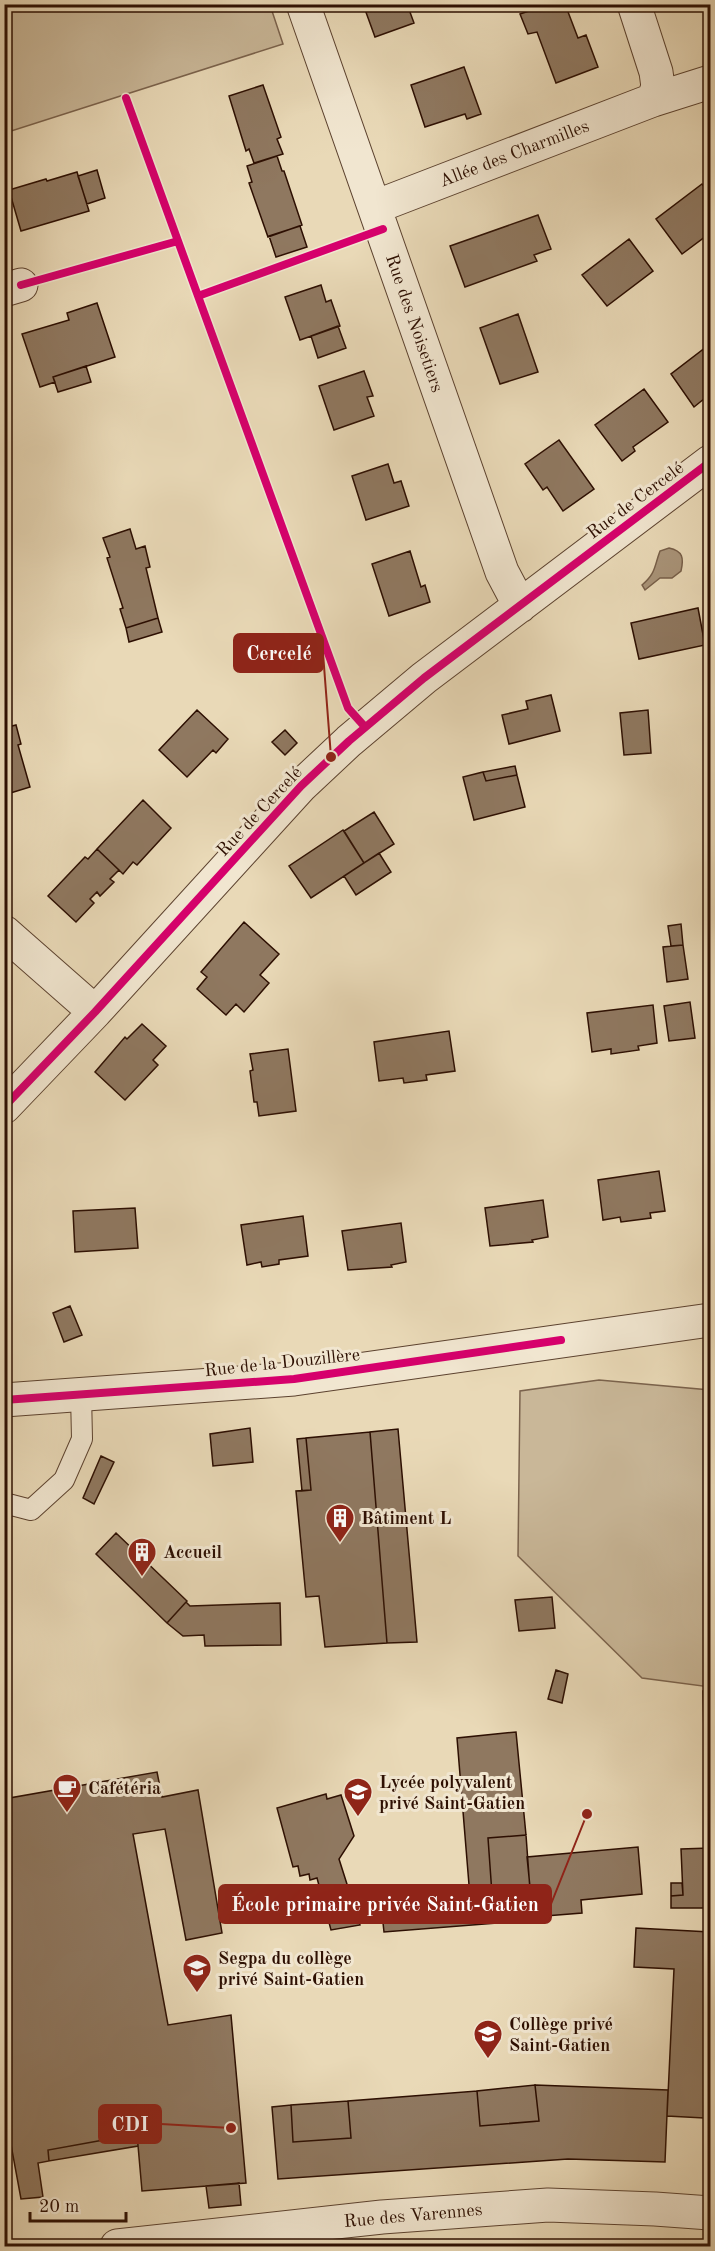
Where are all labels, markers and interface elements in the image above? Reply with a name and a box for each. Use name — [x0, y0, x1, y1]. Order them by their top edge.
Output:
street label: Allée des Charmilles — [437, 117, 592, 191]
street label: Rue des Noisetiers — [382, 252, 446, 395]
street label: Rue de Cercelé — [584, 459, 687, 543]
callout: Cercelé — [234, 634, 323, 672]
text: Cercelé — [246, 645, 312, 665]
street label: Rue de Cercelé — [214, 763, 306, 860]
street label: Rue de la Douzillère — [203, 1346, 361, 1380]
building icon: Bâtiment L — [324, 1502, 356, 1544]
place label: Bâtiment L — [361, 1510, 451, 1528]
building icon: Accueil — [126, 1536, 158, 1578]
place label: Accueil — [163, 1544, 222, 1562]
cafe icon: Cafétéria — [51, 1772, 83, 1814]
place label: Lycée polyvalent privé Saint-Gatien — [379, 1774, 525, 1813]
school or university icon: Lycée polyvalent privé Saint-Gatien — [342, 1776, 374, 1818]
place label: Cafétéria — [88, 1780, 161, 1798]
callout: École primaire privée Saint-Gatien — [219, 1885, 551, 1923]
text: École primaire privée Saint-Gatien — [231, 1891, 539, 1916]
place label: Segpa du collège privé Saint-Gatien — [218, 1950, 364, 1989]
school or university icon: Segpa du collège privé Saint-Gatien — [181, 1952, 213, 1994]
place label: Collège privé Saint-Gatien — [509, 2016, 613, 2055]
school or university icon: Collège privé Saint-Gatien — [472, 2018, 504, 2060]
callout: CDI — [99, 2105, 161, 2143]
text: CDI — [111, 2116, 149, 2136]
scale bar — [30, 2185, 126, 2223]
text: 20 m — [39, 2198, 79, 2216]
street label: Rue des Varennes — [343, 2201, 483, 2231]

